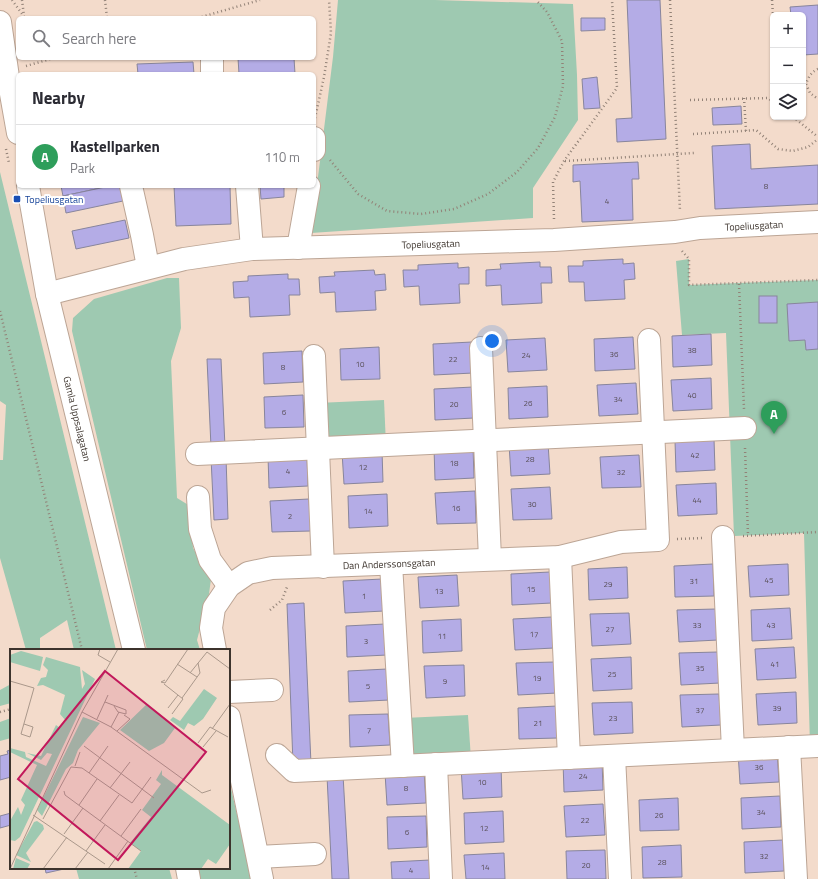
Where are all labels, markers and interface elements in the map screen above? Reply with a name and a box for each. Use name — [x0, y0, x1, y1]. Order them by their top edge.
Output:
map controls — [770, 12, 806, 120]
button: + — [770, 12, 806, 48]
search box — [16, 16, 316, 60]
icon: search — [30, 27, 52, 49]
text: Search here — [62, 27, 136, 50]
button: − — [770, 48, 806, 84]
button: layers — [770, 84, 806, 120]
text: Nearby — [32, 85, 85, 111]
text: Kastellparken — [70, 135, 160, 158]
text: A — [41, 147, 49, 167]
text: 110 m — [264, 147, 300, 167]
text: Park — [70, 158, 95, 178]
house number: 8 — [764, 180, 769, 192]
place label: Topeliusgatan — [25, 192, 83, 207]
marker: Topeliusgatan — [12, 194, 22, 204]
house number: 4 — [605, 195, 610, 207]
street label: Topeliusgatan — [725, 217, 784, 235]
street label: Topeliusgatan — [401, 236, 460, 253]
your location — [482, 331, 502, 351]
house number: 38 — [688, 344, 697, 356]
house number: 36 — [610, 348, 619, 360]
house number: 24 — [522, 349, 531, 361]
house number: 22 — [449, 353, 457, 365]
house number: 10 — [356, 358, 365, 370]
house number: 8 — [281, 361, 286, 373]
street label: Gamla Uppsalagatan — [59, 375, 95, 463]
house number: 40 — [688, 389, 697, 401]
house number: 34 — [614, 393, 623, 405]
house number: 26 — [524, 397, 533, 409]
house number: 20 — [450, 398, 459, 410]
pin: A — [761, 401, 787, 434]
house number: 6 — [282, 406, 287, 418]
house number: 42 — [691, 449, 699, 461]
house number: 28 — [526, 453, 535, 465]
house number: 18 — [450, 457, 459, 469]
house number: 12 — [359, 461, 367, 473]
house number: 4 — [286, 465, 291, 477]
house number: 32 — [617, 466, 625, 478]
house number: 44 — [693, 494, 702, 506]
house number: 30 — [528, 498, 537, 510]
house number: 16 — [452, 502, 461, 514]
house number: 14 — [364, 505, 373, 517]
house number: 2 — [288, 510, 292, 522]
street label: Dan Anderssonsgatan — [343, 555, 436, 573]
house number: 45 — [765, 574, 774, 586]
house number: 31 — [690, 575, 698, 587]
house number: 29 — [604, 578, 613, 590]
house number: 15 — [527, 583, 536, 595]
house number: 13 — [435, 585, 443, 597]
house number: 1 — [362, 590, 366, 602]
house number: 33 — [693, 619, 701, 631]
house number: 43 — [767, 619, 775, 631]
house number: 27 — [606, 623, 614, 635]
house number: 17 — [530, 628, 538, 640]
house number: 11 — [438, 630, 446, 642]
house number: 3 — [364, 635, 368, 647]
inset map — [10, 649, 230, 869]
house number: 41 — [771, 658, 779, 670]
house number: 35 — [696, 662, 705, 674]
house number: 25 — [608, 668, 617, 680]
house number: 19 — [533, 672, 542, 684]
house number: 9 — [443, 675, 448, 687]
house number: 5 — [366, 680, 371, 692]
house number: 39 — [773, 702, 782, 714]
house number: 37 — [696, 704, 704, 716]
house number: 23 — [609, 712, 617, 724]
house number: 21 — [534, 717, 542, 729]
house number: 7 — [367, 724, 371, 736]
house number: 36 — [755, 761, 764, 773]
house number: 24 — [579, 770, 588, 782]
house number: 10 — [478, 776, 487, 788]
house number: 8 — [404, 782, 409, 794]
house number: 34 — [757, 806, 766, 818]
house number: 26 — [655, 809, 664, 821]
house number: 22 — [581, 814, 589, 826]
house number: 12 — [480, 822, 488, 834]
house number: 6 — [405, 826, 410, 838]
house number: 32 — [760, 850, 768, 862]
house number: 28 — [658, 856, 667, 868]
house number: 20 — [582, 859, 591, 871]
house number: 14 — [481, 861, 490, 873]
house number: 4 — [409, 864, 414, 876]

